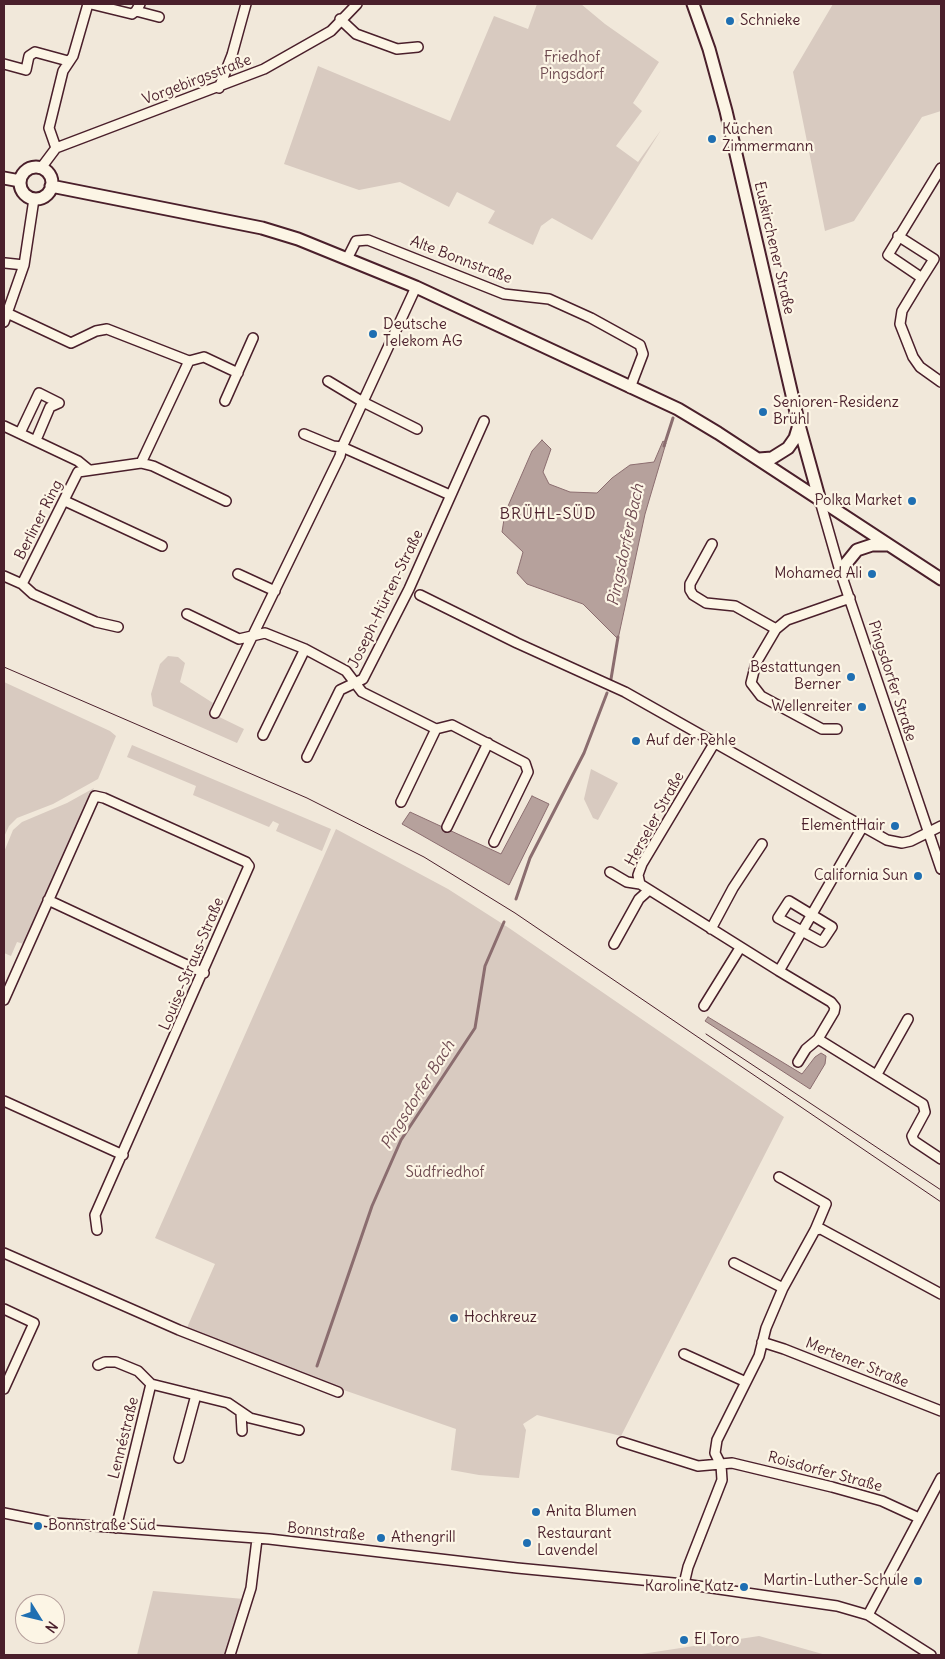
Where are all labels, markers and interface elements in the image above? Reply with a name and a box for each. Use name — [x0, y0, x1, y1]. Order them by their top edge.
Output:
place label: Schnieke — [740, 12, 800, 30]
marker: Schnieke — [724, 15, 736, 27]
park label: Friedhof Pingsdorf — [540, 49, 604, 84]
street label: Vorgebirgsstraße — [140, 51, 254, 109]
place label: Küchen Zimmermann — [722, 121, 813, 156]
marker: Küchen Zimmermann — [706, 133, 718, 145]
street label: Euskirchener Straße — [750, 180, 798, 316]
street label: Alte Bonnstraße — [407, 232, 515, 288]
place label: Deutsche Telekom AG — [383, 316, 462, 351]
marker: Deutsche Telekom AG — [367, 328, 379, 340]
place label: Senioren-Residenz Brühl — [773, 394, 899, 429]
marker: Senioren-Residenz Brühl — [757, 406, 769, 418]
street label: Berliner Ring — [11, 477, 67, 563]
water label: Pingsdorfer Bach — [604, 482, 648, 608]
place label: Polka Market — [814, 492, 902, 510]
marker: Polka Market — [906, 495, 918, 507]
district label: BRÜHL-SÜD — [498, 504, 598, 524]
street label: Joseph-Hürten-Straße — [345, 527, 427, 671]
place label: Mohamed Ali — [774, 565, 862, 583]
marker: Mohamed Ali — [866, 568, 878, 580]
street label: Pingsdorfer Straße — [864, 618, 920, 744]
place label: Bestattungen Berner — [750, 659, 841, 694]
marker: Bestattungen Berner — [845, 671, 857, 683]
place label: Wellenreiter — [771, 698, 852, 716]
marker: Wellenreiter — [856, 701, 868, 713]
place label: Auf der Pehle — [646, 732, 736, 750]
marker: Auf der Pehle — [630, 735, 642, 747]
street label: Herseler Straße — [622, 769, 688, 869]
place label: ElementHair — [801, 817, 885, 835]
marker: ElementHair — [889, 820, 901, 832]
place label: California Sun — [814, 867, 908, 885]
marker: California Sun — [912, 870, 924, 882]
street label: Louise-Straus-Straße — [156, 895, 228, 1033]
water label: Pingsdorfer Bach — [377, 1037, 459, 1153]
park label: Südfriedhof — [405, 1164, 485, 1182]
place label: Hochkreuz — [464, 1309, 537, 1327]
marker: Hochkreuz — [448, 1312, 460, 1324]
street label: Mertener Straße — [803, 1334, 911, 1392]
street label: Lennéstraße — [105, 1395, 143, 1481]
street label: Roisdorfer Straße — [766, 1448, 884, 1496]
place label: Anita Blumen — [546, 1503, 637, 1521]
marker: Anita Blumen — [530, 1506, 542, 1518]
place label: Bonnstraße Süd — [48, 1517, 156, 1535]
street label: Bonnstraße — [286, 1519, 366, 1545]
marker: Bonnstraße Süd — [32, 1520, 44, 1532]
place label: Restaurant Lavendel — [537, 1525, 612, 1560]
place label: Athengrill — [391, 1529, 456, 1547]
marker: Athengrill — [375, 1532, 387, 1544]
marker: Restaurant Lavendel — [521, 1537, 533, 1549]
place label: Martin-Luther-Schule — [763, 1572, 908, 1590]
marker: Martin-Luther-Schule — [912, 1575, 924, 1587]
place label: Karoline Katz — [645, 1578, 734, 1596]
marker: Karoline Katz — [738, 1581, 750, 1593]
north arrow — [15, 1594, 65, 1644]
text: N — [41, 1618, 61, 1636]
place label: El Toro — [694, 1631, 739, 1649]
marker: El Toro — [678, 1634, 690, 1646]

